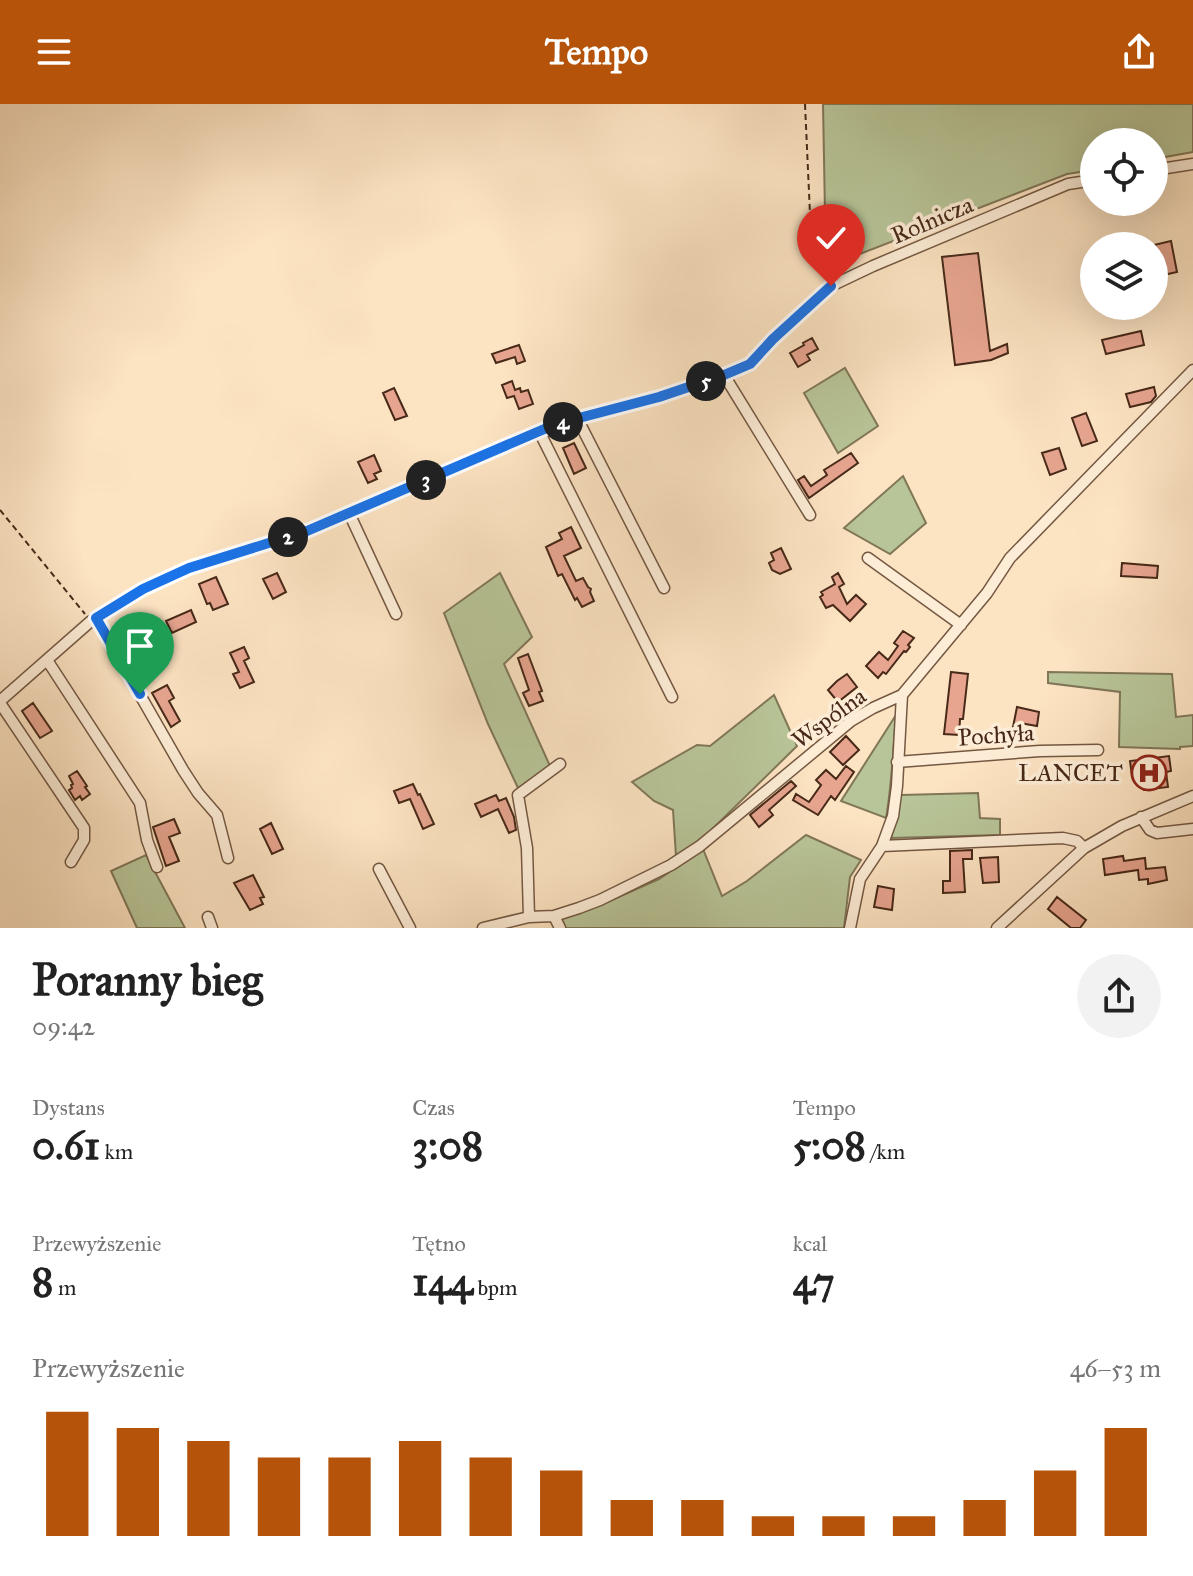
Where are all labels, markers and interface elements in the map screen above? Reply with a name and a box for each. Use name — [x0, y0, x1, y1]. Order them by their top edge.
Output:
icon: menu — [32, 30, 76, 74]
text: Tempo — [545, 30, 648, 74]
icon: share — [1117, 30, 1161, 74]
map controls — [1080, 128, 1168, 320]
button: locate — [1080, 128, 1168, 216]
street label: Rolnicza — [886, 189, 978, 251]
pin — [797, 204, 865, 286]
icon: check — [809, 216, 853, 260]
button: layers — [1080, 232, 1168, 320]
pin: 5 — [686, 361, 726, 401]
text: 5 — [701, 367, 711, 394]
pin: 4 — [543, 402, 583, 442]
text: 4 — [557, 408, 569, 435]
pin: 3 — [406, 460, 446, 500]
text: 3 — [422, 466, 430, 493]
pin: 2 — [268, 517, 308, 557]
text: 2 — [283, 523, 293, 550]
pin — [106, 612, 174, 694]
icon: arrive — [118, 624, 162, 668]
street label: Wspólna — [786, 681, 873, 755]
street label: Pochyła — [957, 717, 1036, 753]
hospital icon: LANCET — [1130, 754, 1168, 792]
place label: LANCET — [1018, 758, 1123, 788]
text: Poranny bieg — [32, 953, 262, 1007]
button: share — [1077, 954, 1161, 1038]
text: 09:42 — [32, 1010, 95, 1042]
text: Dystans — [32, 1094, 105, 1121]
text: Czas — [412, 1094, 455, 1121]
text: Tempo — [793, 1094, 856, 1121]
text: 0.61 — [32, 1121, 100, 1170]
text: 3:08 — [412, 1121, 483, 1170]
text: 5:08 — [793, 1121, 866, 1170]
text: km — [100, 1138, 133, 1165]
text: /km — [866, 1138, 905, 1165]
text: Przewyższenie — [32, 1230, 161, 1257]
text: Tętno — [412, 1230, 466, 1257]
text: kcal — [793, 1230, 827, 1257]
text: 8 — [32, 1257, 53, 1306]
text: 144 — [412, 1257, 473, 1306]
text: 47 — [793, 1257, 835, 1306]
text: m — [53, 1274, 77, 1301]
text: bpm — [473, 1274, 518, 1301]
text: Przewyższenie — [32, 1352, 185, 1384]
text: 46–53 m — [1070, 1352, 1161, 1384]

